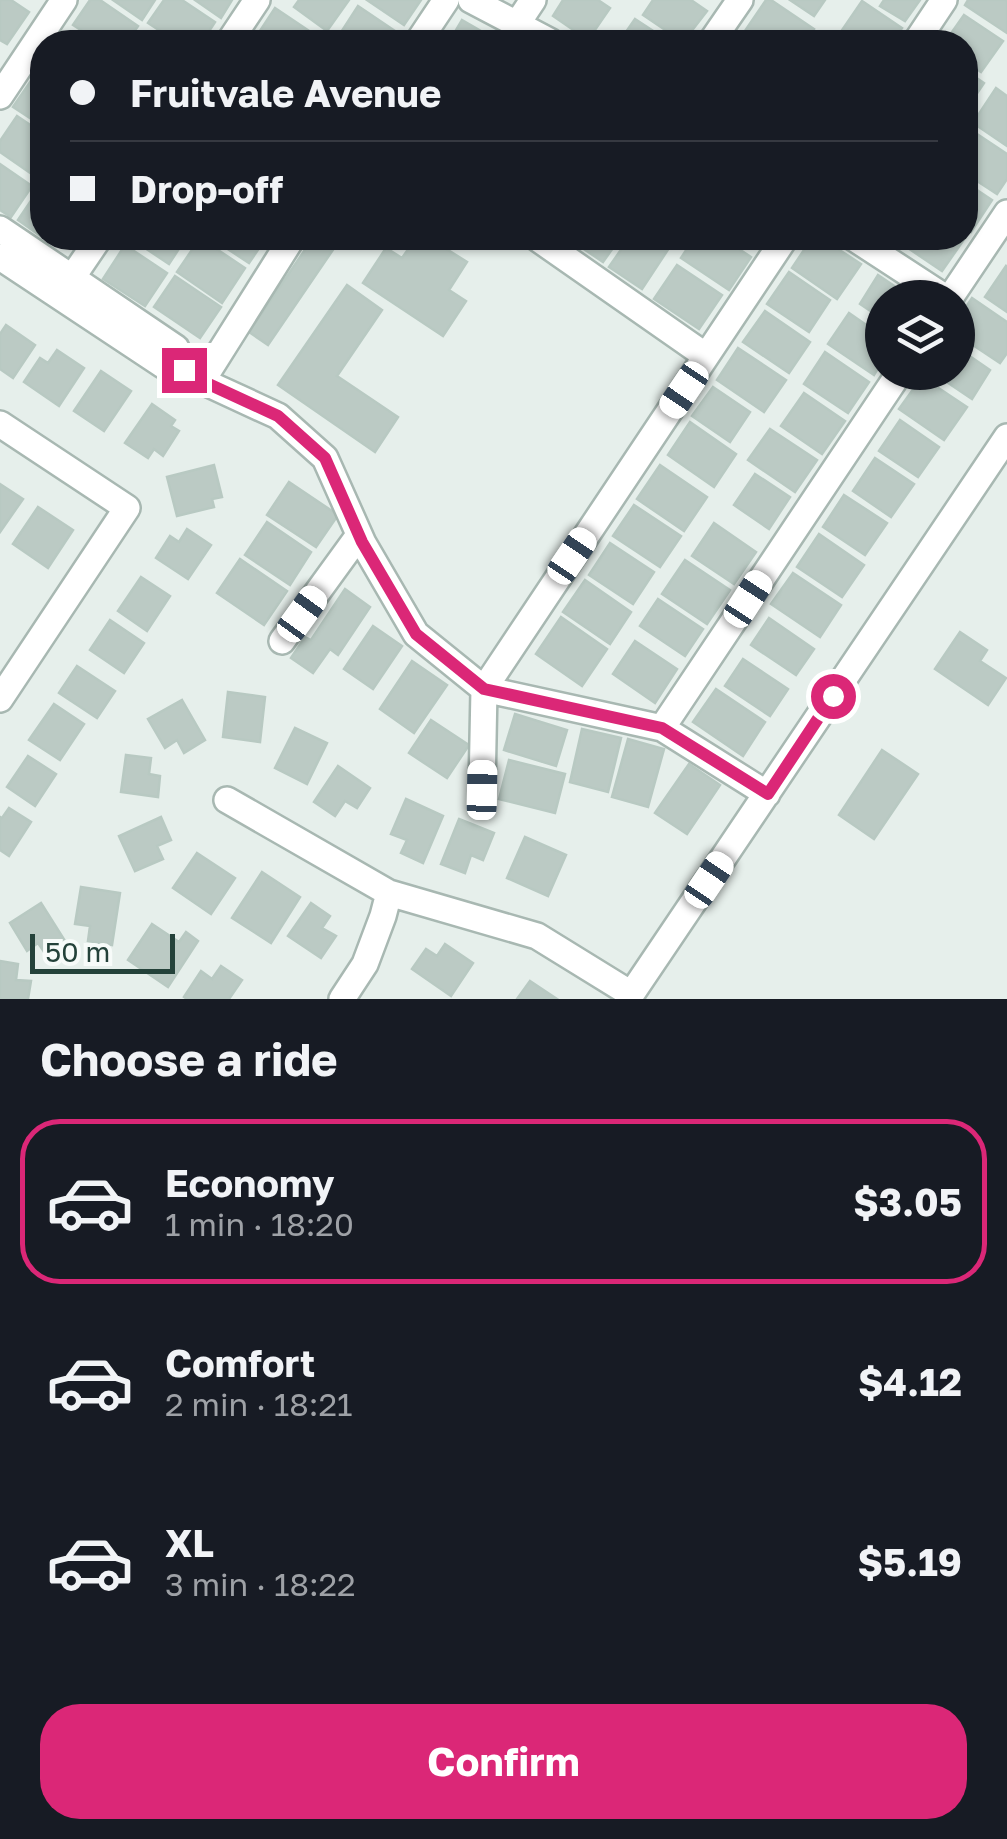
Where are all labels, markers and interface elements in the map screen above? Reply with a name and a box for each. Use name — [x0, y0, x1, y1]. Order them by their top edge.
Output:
text: Fruitvale Avenue — [130, 70, 441, 115]
text: Drop-off — [130, 166, 283, 211]
map controls — [865, 280, 975, 390]
button: layers — [865, 280, 975, 390]
route end — [162, 348, 207, 393]
car — [655, 357, 713, 423]
car — [543, 523, 601, 589]
car — [719, 566, 777, 632]
car — [272, 581, 332, 647]
route start — [811, 674, 856, 719]
car — [466, 760, 498, 820]
car — [680, 847, 738, 913]
scale bar — [30, 929, 175, 974]
text: 50 m — [45, 935, 110, 968]
text: Choose a ride — [40, 1032, 338, 1086]
icon: car — [45, 1157, 135, 1247]
text: Economy — [165, 1160, 334, 1205]
text: $3.05 — [853, 1179, 962, 1224]
text: 1 min · 18:20 — [165, 1205, 354, 1243]
icon: car — [45, 1337, 135, 1427]
text: Comfort — [165, 1340, 315, 1385]
text: $4.12 — [858, 1359, 962, 1404]
text: 2 min · 18:21 — [165, 1385, 352, 1423]
icon: car — [45, 1517, 135, 1607]
text: XL — [165, 1520, 214, 1565]
text: $5.19 — [857, 1539, 962, 1584]
text: 3 min · 18:22 — [165, 1565, 356, 1603]
button: Confirm — [40, 1704, 967, 1819]

